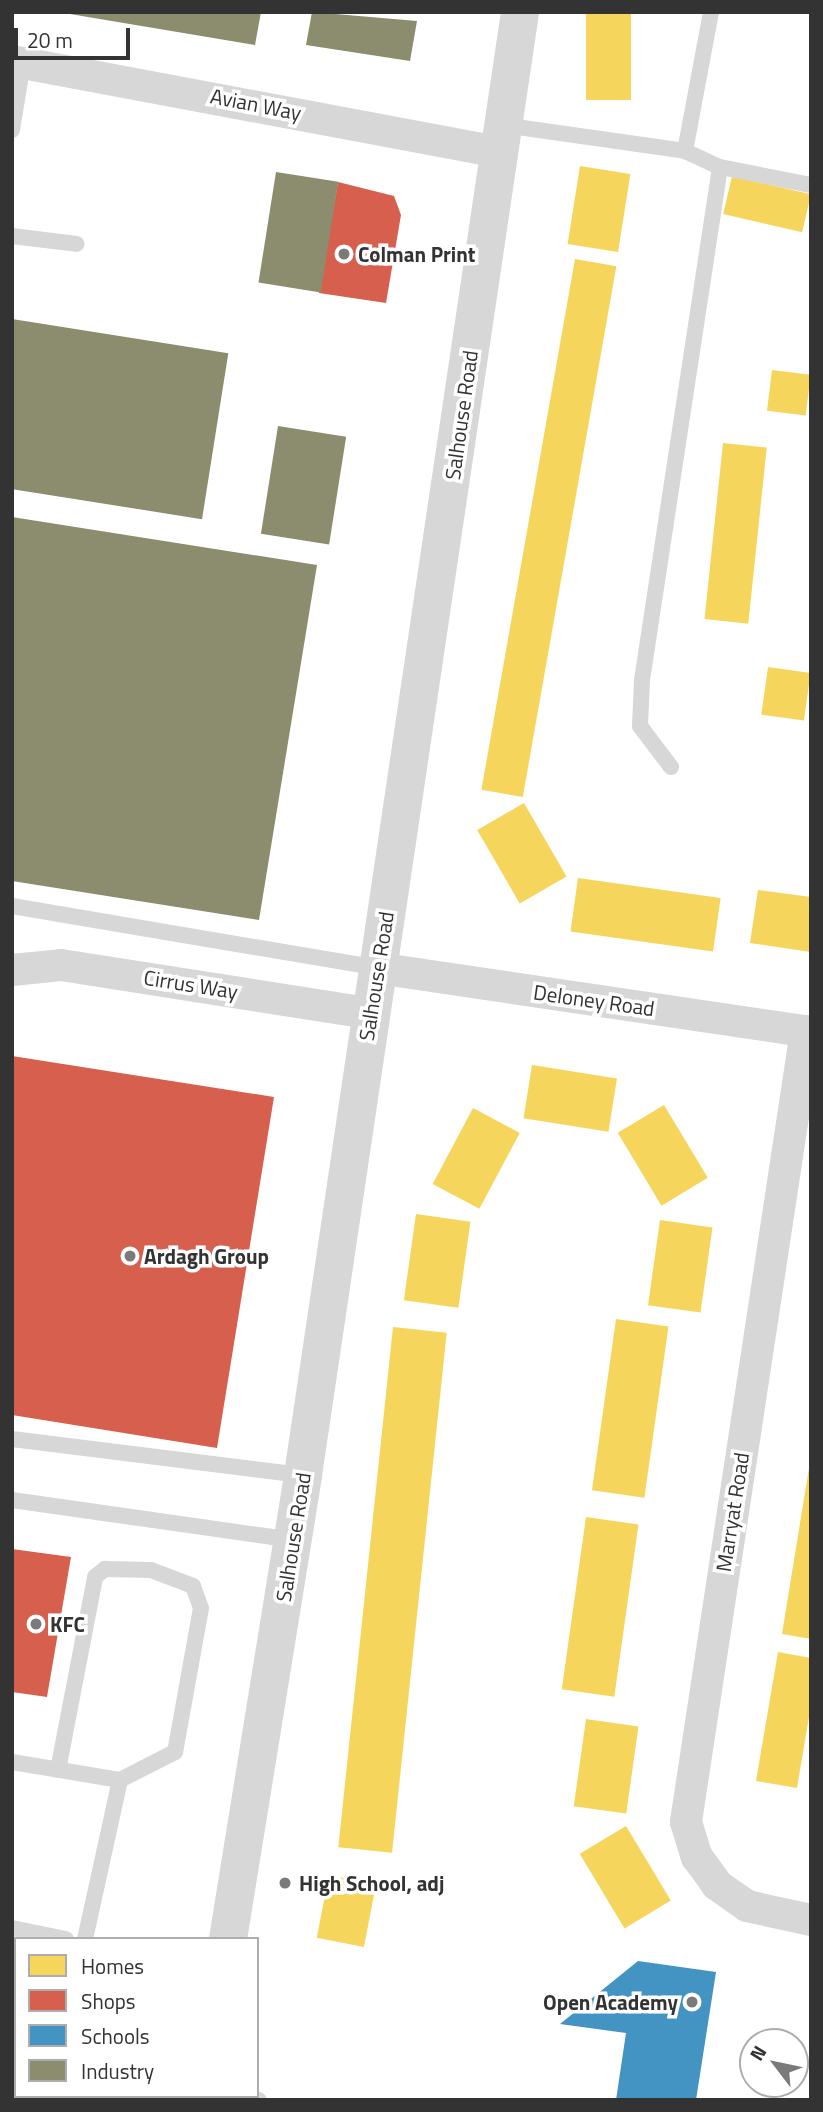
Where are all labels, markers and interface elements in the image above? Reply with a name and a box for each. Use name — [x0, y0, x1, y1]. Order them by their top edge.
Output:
scale bar — [18, 14, 133, 58]
text: 20 m — [27, 24, 73, 56]
street label: Avian Way — [208, 83, 304, 125]
place label: Colman Print — [358, 241, 476, 267]
marker: Colman Print — [336, 246, 352, 262]
street label: Salhouse Road — [439, 349, 483, 481]
street label: Salhouse Road — [353, 909, 399, 1043]
street label: Cirrus Way — [142, 964, 240, 1004]
street label: Deloney Road — [532, 979, 656, 1021]
place label: Ardagh Group — [144, 1243, 269, 1269]
marker: Ardagh Group — [122, 1248, 138, 1264]
street label: Marryat Road — [710, 1450, 754, 1574]
street label: Salhouse Road — [270, 1470, 316, 1604]
place label: KFC — [50, 1611, 85, 1637]
marker: KFC — [28, 1616, 44, 1632]
place label: High School, adj — [299, 1870, 444, 1896]
marker: High School, adj — [277, 1875, 293, 1891]
legend — [14, 1937, 259, 2098]
text: Homes — [81, 1950, 144, 1982]
text: Shops — [81, 1985, 136, 2017]
place label: Open Academy — [543, 1989, 678, 2015]
marker: Open Academy — [684, 1994, 700, 2010]
text: Schools — [81, 2020, 150, 2052]
north arrow — [739, 2028, 809, 2098]
text: N — [742, 2039, 773, 2066]
text: Industry — [81, 2055, 154, 2087]

